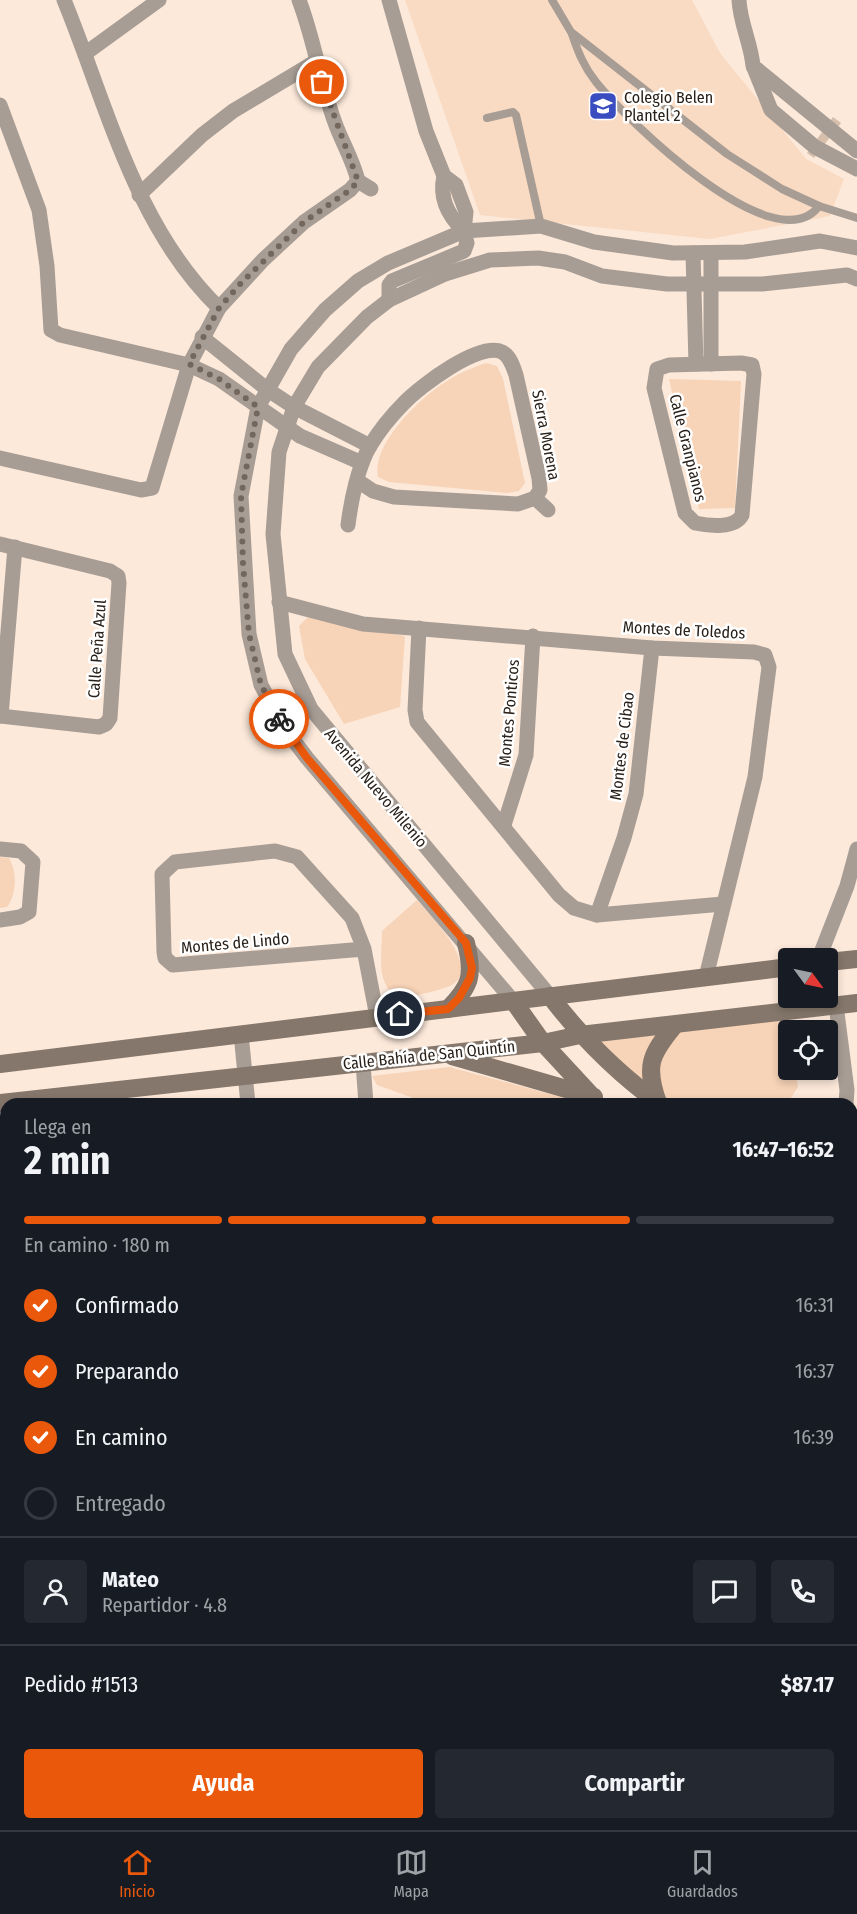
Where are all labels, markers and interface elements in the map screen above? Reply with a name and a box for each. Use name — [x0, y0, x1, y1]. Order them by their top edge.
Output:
pin — [296, 56, 347, 107]
icon: bag — [305, 65, 338, 98]
place label: Colegio Belen Plantel 2 — [624, 88, 713, 125]
school or university icon: Colegio Belen Plantel 2 — [587, 90, 619, 122]
street label: Sierra Morena — [528, 388, 564, 482]
street label: Calle Granpianos — [665, 392, 711, 504]
street label: Calle Peña Azul — [84, 599, 110, 699]
street label: Montes de Toledos — [622, 617, 746, 643]
street label: Montes Ponticos — [495, 658, 523, 767]
courier — [249, 689, 309, 749]
street label: Montes de Cibao — [606, 691, 638, 801]
icon: bike — [263, 703, 296, 736]
street label: Avenida Nuevo Milenio — [321, 725, 431, 851]
street label: Montes de Lindo — [180, 929, 290, 957]
north arrow — [778, 948, 838, 1008]
map controls — [778, 948, 838, 1080]
pin — [374, 988, 425, 1039]
icon: home — [383, 997, 416, 1030]
button: locate — [778, 1020, 838, 1080]
street label: Calle Bahía de San Quintín — [342, 1037, 516, 1073]
text: Llega en — [24, 1115, 92, 1139]
text: 16:47–16:52 — [732, 1136, 834, 1163]
text: 2 min — [24, 1138, 110, 1184]
text: En camino · 180 m — [24, 1233, 170, 1257]
icon: check — [24, 1289, 57, 1322]
text: Confirmado — [75, 1292, 179, 1319]
text: 16:31 — [796, 1293, 834, 1317]
icon: check — [24, 1355, 57, 1388]
text: Preparando — [75, 1358, 179, 1385]
text: 16:37 — [795, 1359, 834, 1383]
icon: check — [24, 1421, 57, 1454]
text: En camino — [75, 1424, 167, 1451]
text: 16:39 — [793, 1425, 834, 1449]
text: Entregado — [75, 1490, 166, 1517]
button: person — [24, 1560, 87, 1623]
button: chat — [693, 1560, 756, 1623]
button: phone — [771, 1560, 834, 1623]
text: Mateo — [102, 1566, 159, 1593]
text: Repartidor · 4.8 — [102, 1593, 227, 1617]
text: Pedido #1513 — [24, 1671, 138, 1698]
text: $87.17 — [781, 1671, 834, 1698]
button: Ayuda — [24, 1749, 423, 1818]
button: Compartir — [435, 1749, 834, 1818]
tab: Inicio — [119, 1846, 155, 1901]
tab: Mapa — [393, 1846, 429, 1901]
tab: Guardados — [667, 1846, 738, 1901]

